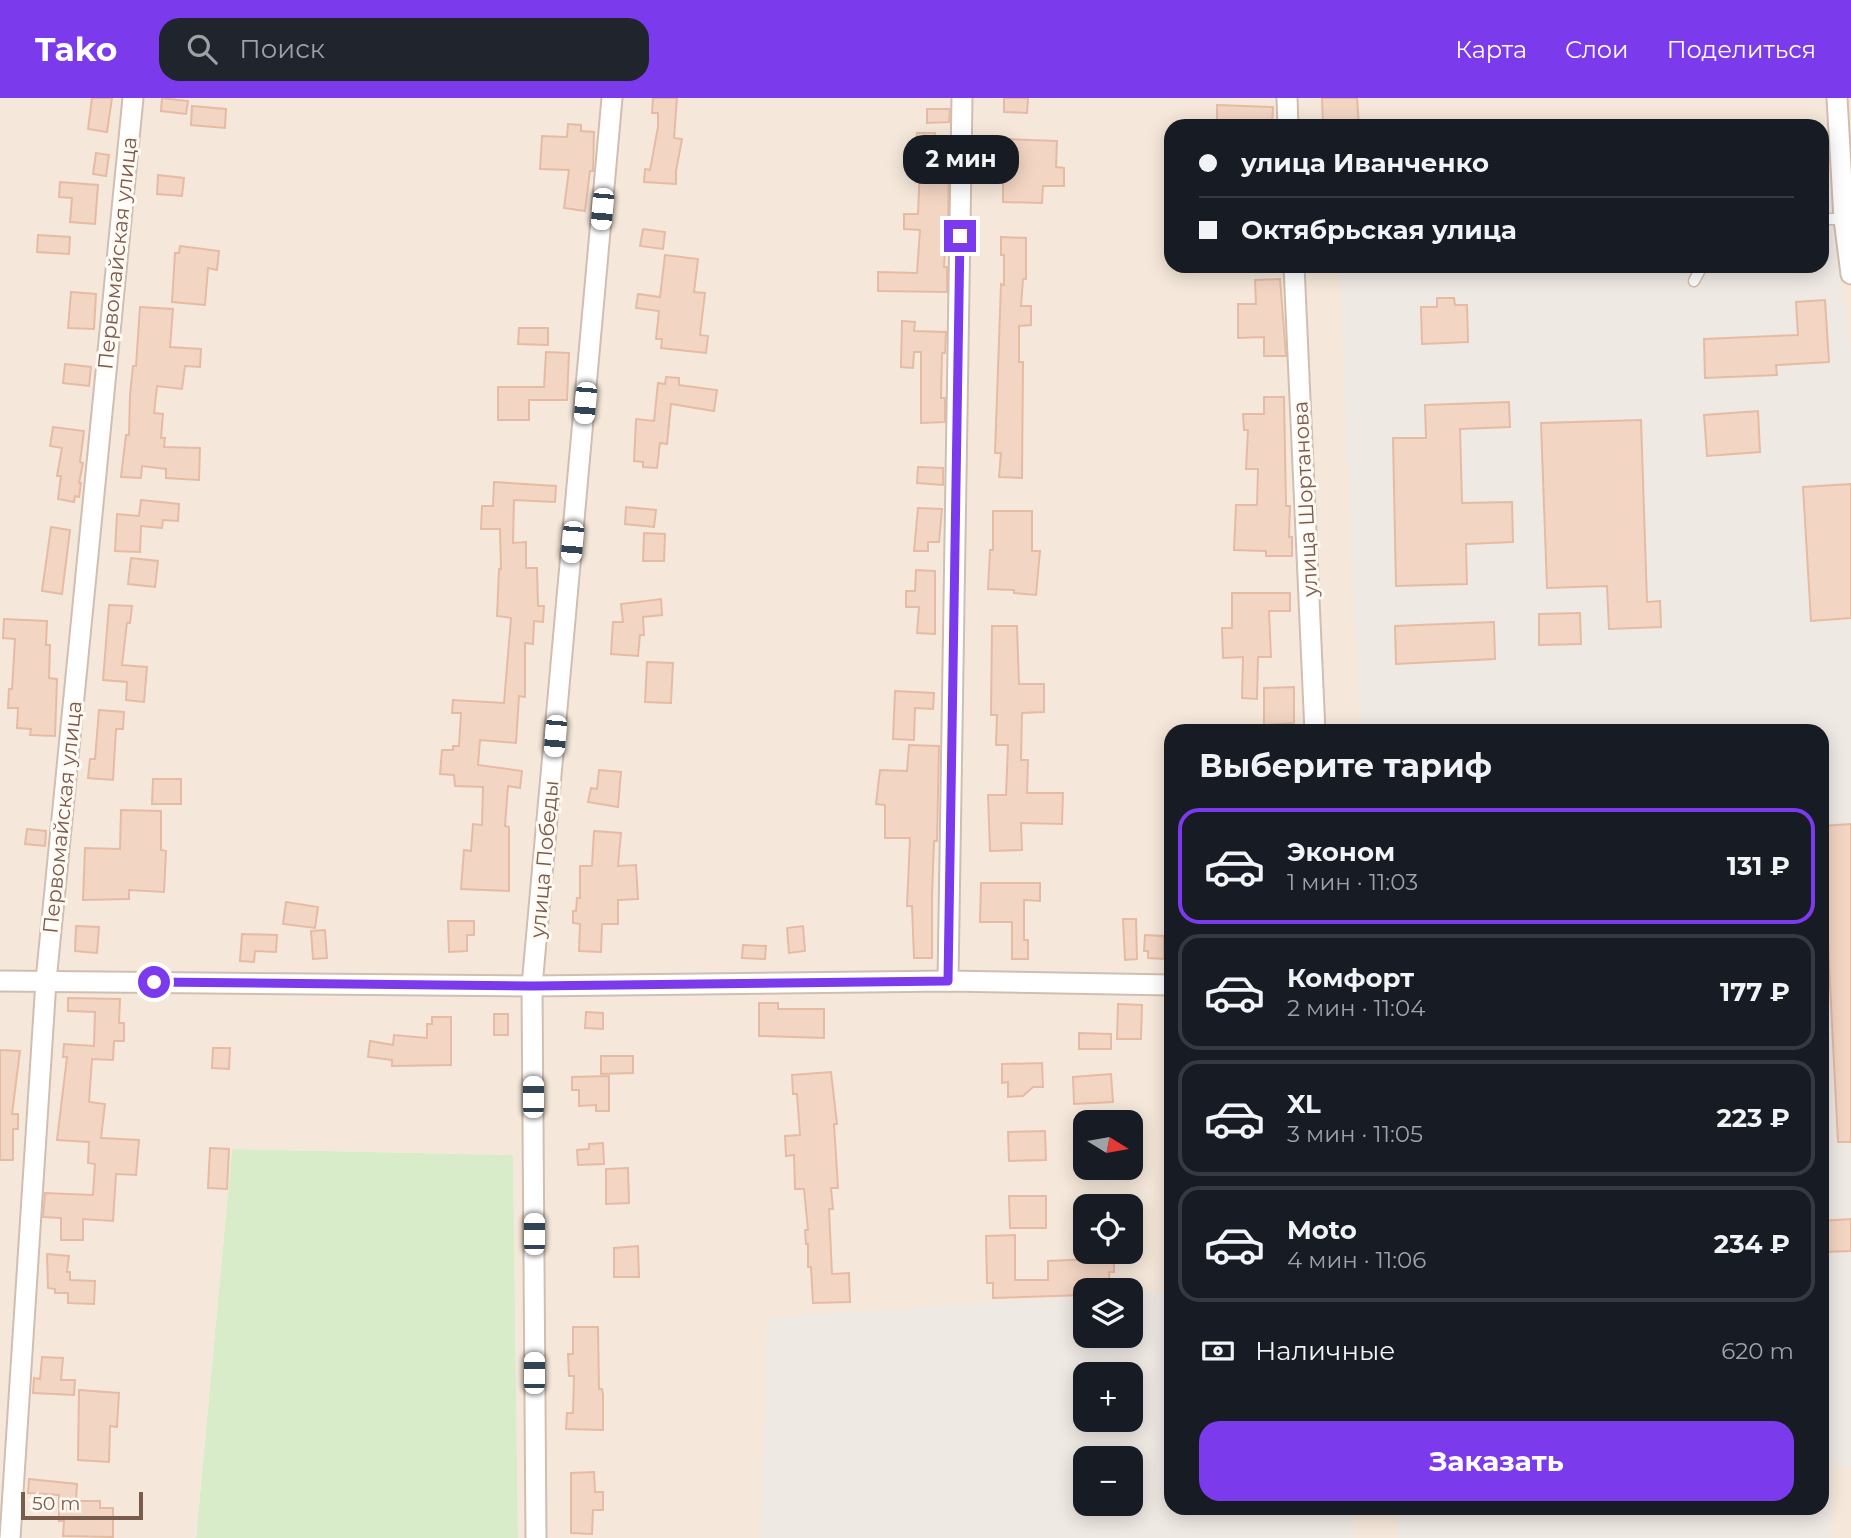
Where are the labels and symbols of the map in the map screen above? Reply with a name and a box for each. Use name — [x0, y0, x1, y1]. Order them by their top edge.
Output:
street label: Первомайская улица — [92, 135, 142, 371]
callout: 2 мин — [902, 135, 1018, 184]
car — [590, 187, 615, 231]
route end — [944, 220, 976, 252]
car — [573, 381, 598, 425]
street label: улица Шортанова — [1287, 400, 1323, 599]
car — [560, 520, 585, 564]
street label: Первомайская улица — [37, 699, 87, 935]
car — [543, 714, 568, 758]
street label: улица Победы — [525, 779, 563, 940]
route start — [138, 966, 170, 998]
car — [523, 1076, 544, 1118]
north arrow — [1073, 1110, 1143, 1180]
car — [524, 1213, 545, 1255]
car — [524, 1352, 545, 1394]
scale bar — [21, 1489, 144, 1521]

